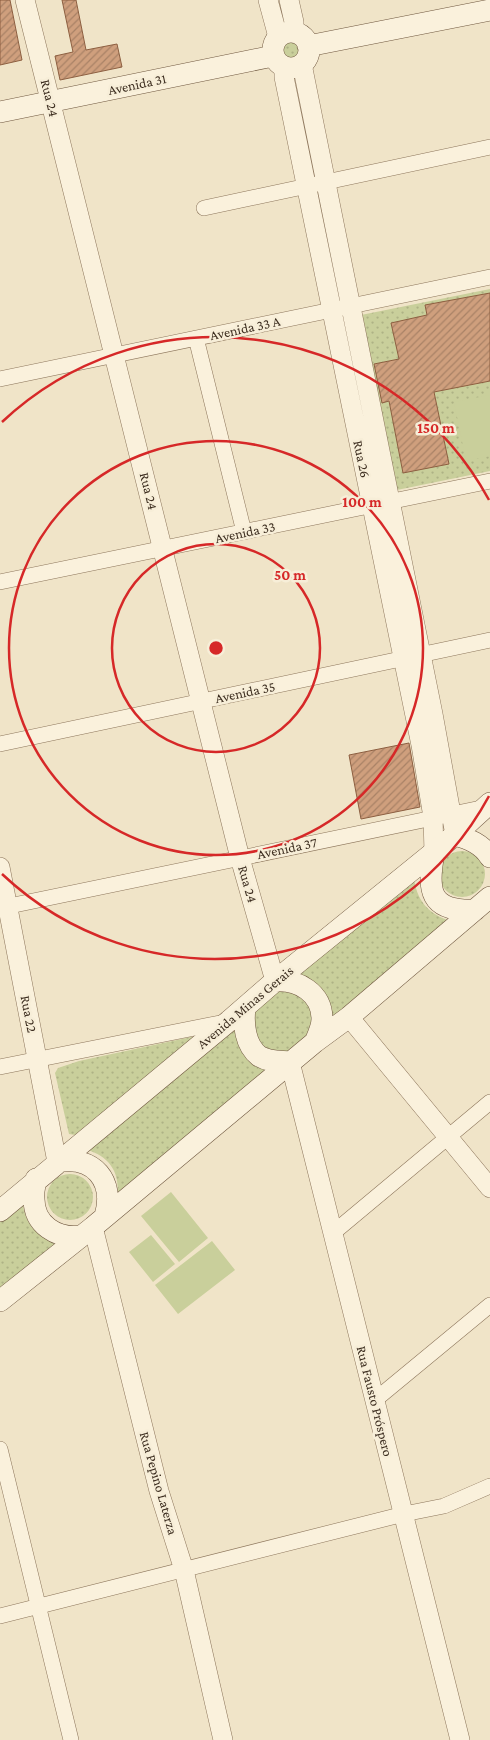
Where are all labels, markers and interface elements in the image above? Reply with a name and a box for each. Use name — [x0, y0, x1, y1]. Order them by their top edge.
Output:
street label: Avenida 31 — [106, 70, 168, 98]
street label: Rua 24 — [38, 78, 62, 118]
street label: Avenida 33 A — [208, 313, 282, 343]
text: 150 m — [417, 420, 455, 436]
street label: Rua 26 — [350, 439, 374, 479]
street label: Rua 24 — [137, 471, 161, 511]
text: 100 m — [342, 494, 382, 510]
street label: Avenida 33 — [213, 518, 277, 546]
text: 50 m — [274, 567, 306, 583]
centre of rings — [207, 639, 225, 657]
street label: Avenida 35 — [213, 678, 277, 706]
street label: Avenida 37 — [256, 834, 319, 862]
street label: Rua 24 — [235, 864, 261, 904]
street label: Avenida Minas Gerais — [194, 962, 296, 1052]
street label: Rua 22 — [18, 994, 40, 1034]
street label: Rua Fausto Próspero — [354, 1344, 397, 1458]
street label: Rua Pepino Laterza — [137, 1430, 182, 1537]

